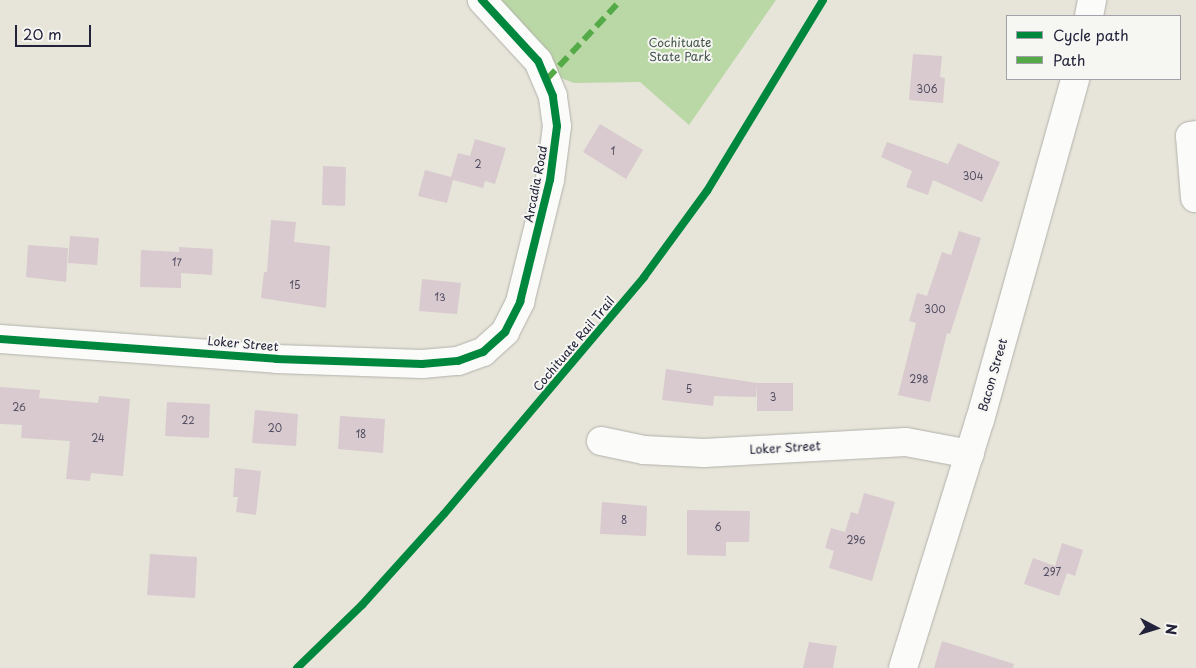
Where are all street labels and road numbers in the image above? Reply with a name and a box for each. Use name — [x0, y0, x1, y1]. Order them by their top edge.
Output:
street label: Arcadia Road — [521, 144, 551, 224]
street label: Cochituate Rail Trail — [530, 293, 618, 395]
street label: Loker Street — [207, 334, 279, 354]
street label: Bacon Street — [976, 337, 1010, 413]
street label: Loker Street — [749, 439, 821, 457]

